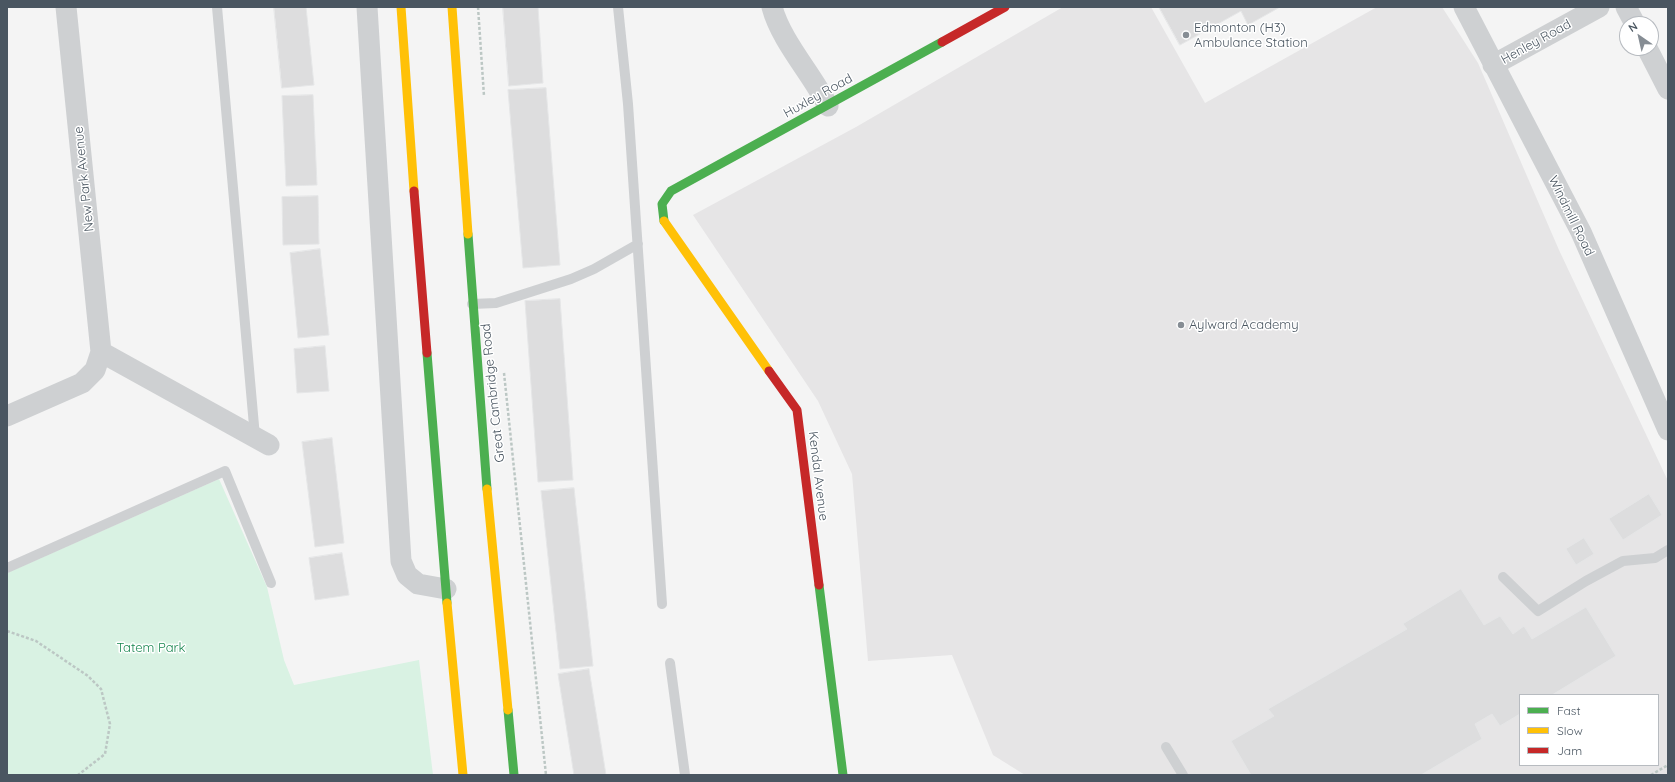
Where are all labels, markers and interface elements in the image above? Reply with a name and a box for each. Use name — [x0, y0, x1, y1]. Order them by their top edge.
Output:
street label: Henley Road — [1498, 16, 1574, 68]
north arrow — [1619, 16, 1659, 56]
text: N — [1626, 19, 1640, 35]
place label: Edmonton (H3) Ambulance Station — [1194, 20, 1308, 51]
marker: Edmonton (H3) Ambulance Station — [1181, 30, 1191, 40]
street label: Huxley Road — [781, 71, 855, 121]
street label: New Park Avenue — [71, 126, 97, 232]
street label: Windmill Road — [1545, 173, 1597, 259]
place label: Aylward Academy — [1189, 317, 1299, 333]
marker: Aylward Academy — [1176, 320, 1186, 330]
street label: Great Cambridge Road — [478, 323, 508, 463]
street label: Kendal Avenue — [805, 430, 831, 522]
park label: Tatem Park — [116, 640, 186, 656]
legend — [1519, 694, 1659, 766]
text: Fast — [1557, 703, 1581, 718]
text: Slow — [1557, 723, 1583, 738]
text: Jam — [1557, 743, 1582, 758]

